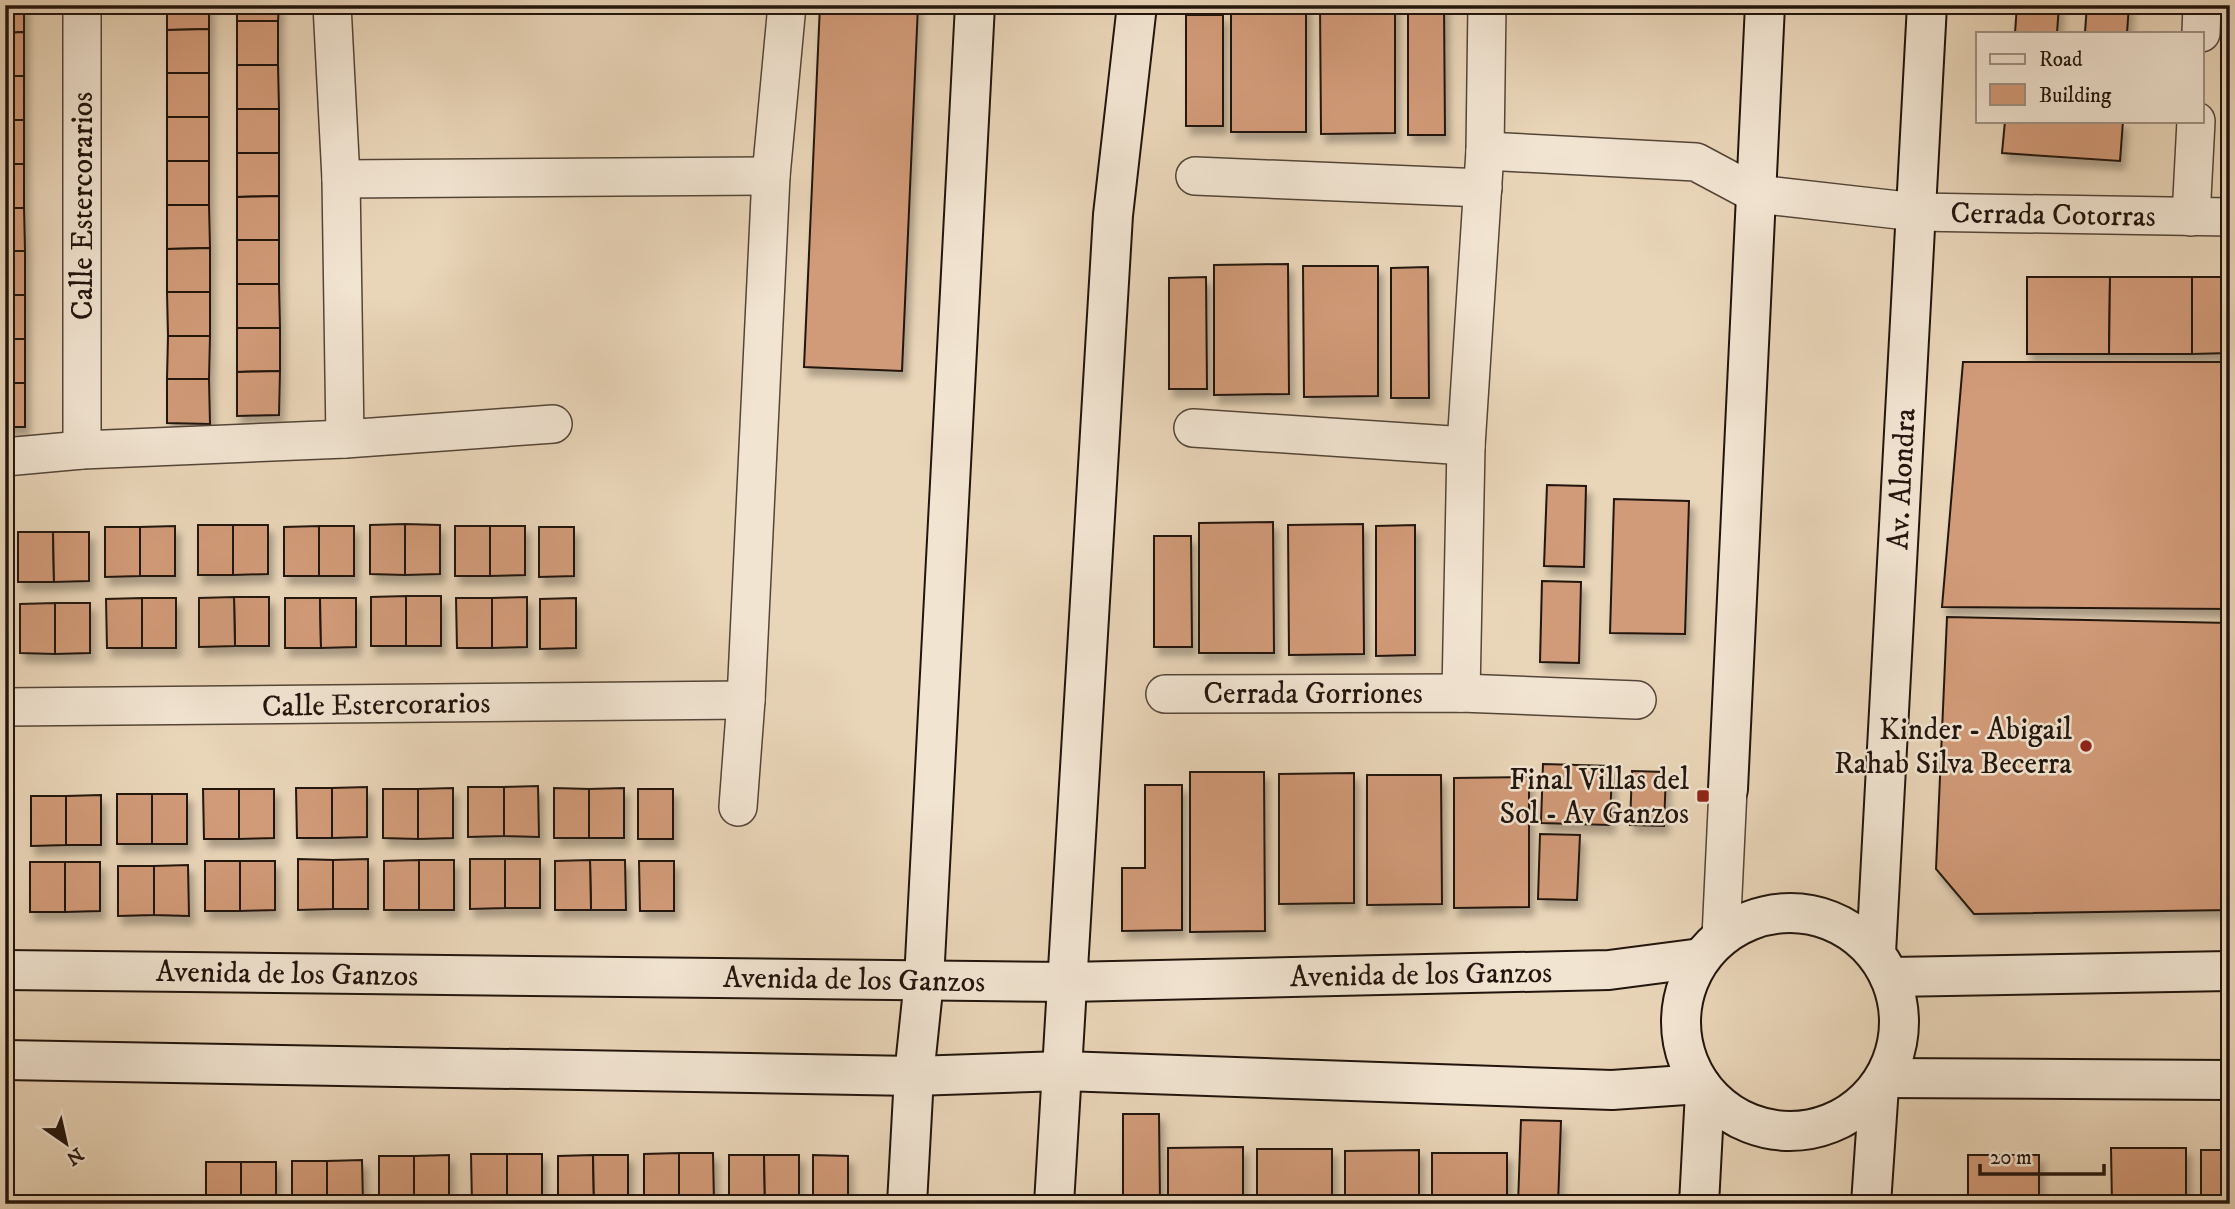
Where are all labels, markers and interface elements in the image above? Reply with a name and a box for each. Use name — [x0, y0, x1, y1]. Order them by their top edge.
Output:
legend — [1976, 32, 2204, 122]
text: Road — [2039, 47, 2083, 73]
text: Building — [2039, 83, 2112, 109]
street label: Calle Estercorarios — [65, 92, 102, 320]
street label: Cerrada Cotorras — [1950, 195, 2156, 236]
street label: Av. Alondra — [1880, 407, 1925, 551]
street label: Cerrada Gorriones — [1203, 676, 1423, 713]
street label: Calle Estercorarios — [261, 685, 491, 726]
place label: Kinder - Abigail Rahab Silva Becerra — [1834, 712, 2072, 783]
marker: Kinder - Abigail Rahab Silva Becerra — [2078, 738, 2094, 754]
place label: Final Villas del Sol - Av Ganzos — [1500, 762, 1689, 833]
marker: Final Villas del Sol - Av Ganzos — [1695, 788, 1711, 804]
street label: Avenida de los Ganzos — [155, 954, 418, 995]
street label: Avenida de los Ganzos — [1290, 955, 1553, 996]
street label: Avenida de los Ganzos — [722, 960, 985, 1001]
north arrow — [32, 1108, 102, 1178]
scale bar — [1980, 1132, 2104, 1176]
text: N — [61, 1142, 88, 1170]
text: 20 m — [1990, 1145, 2032, 1171]

